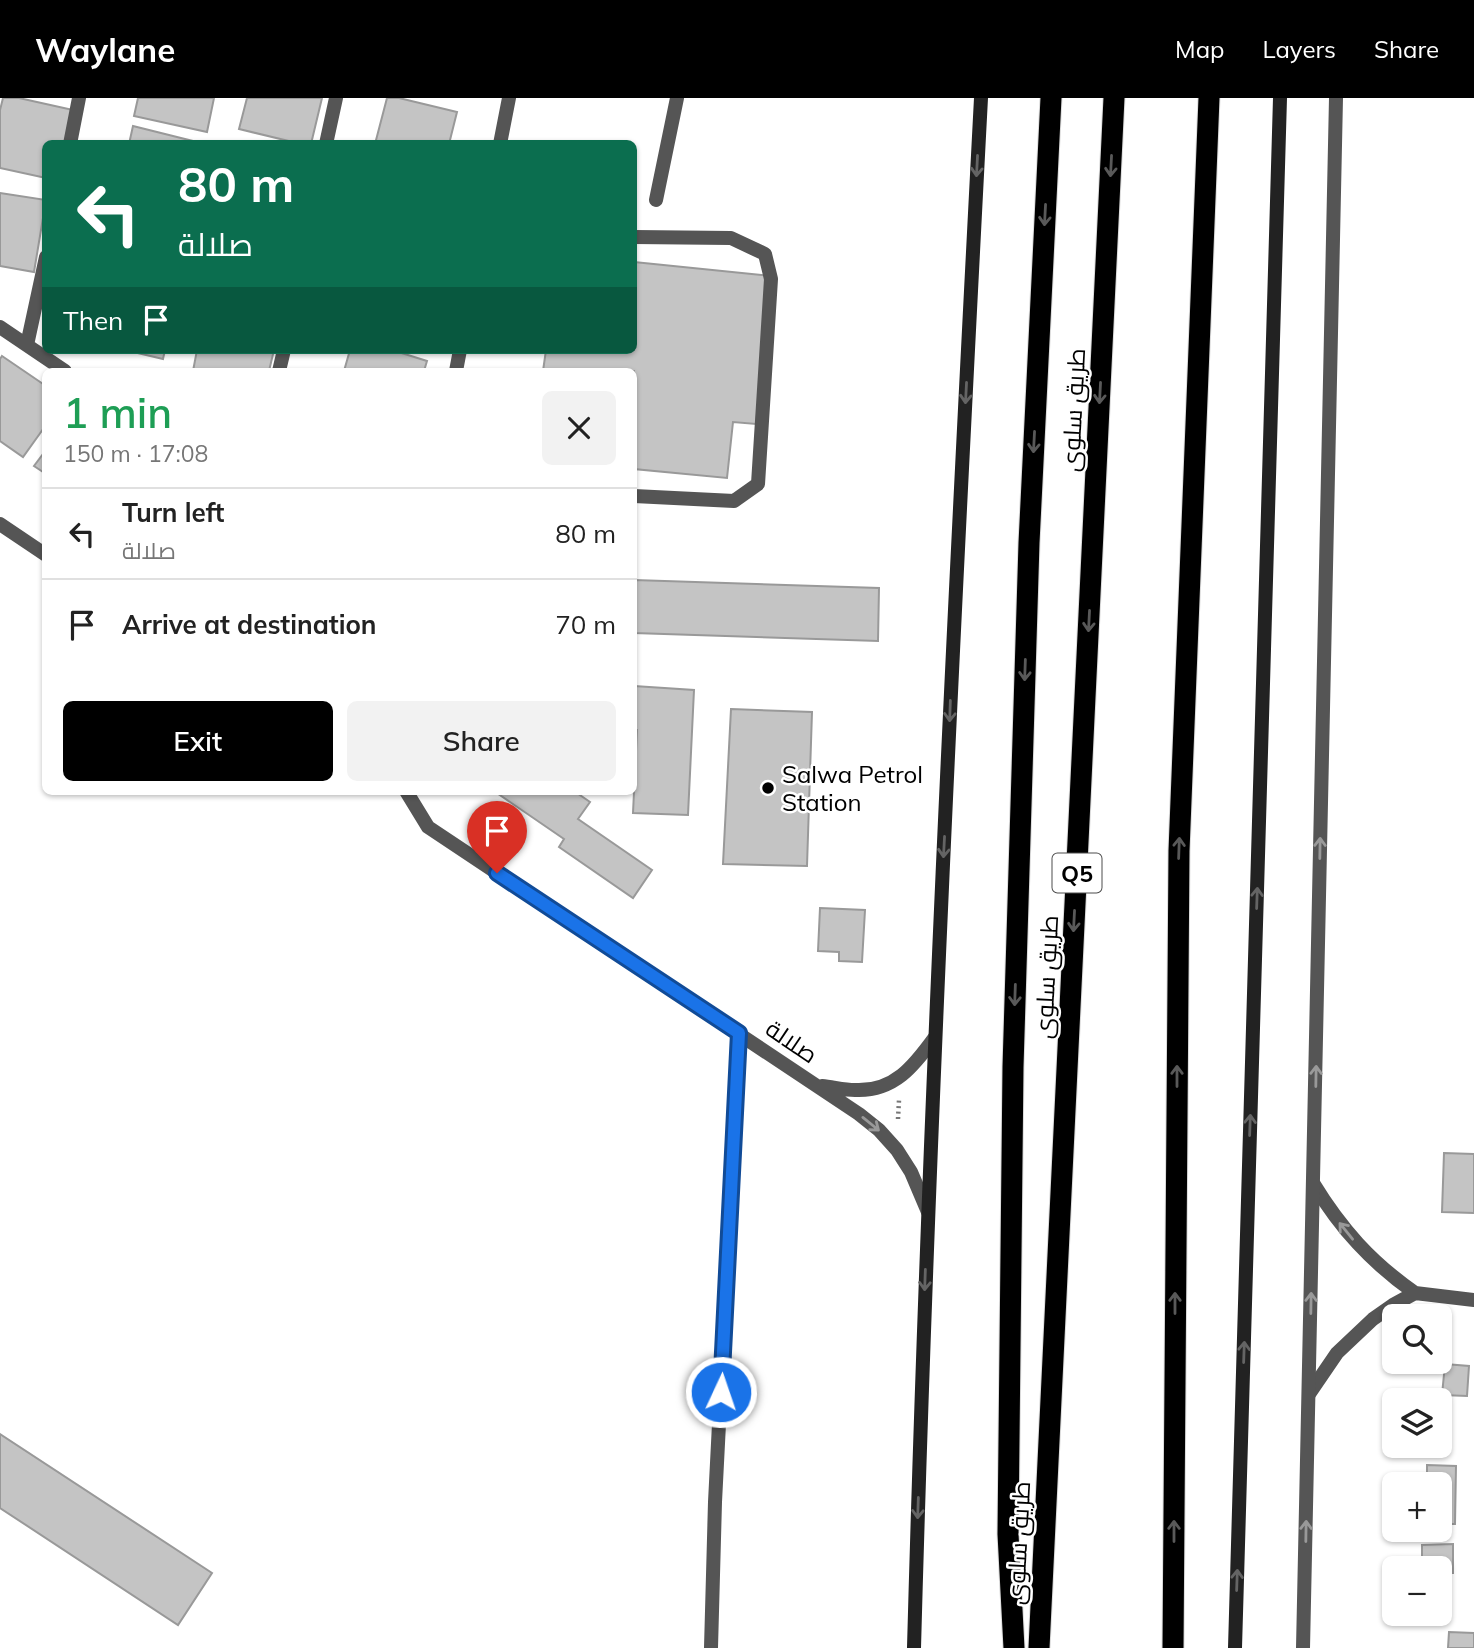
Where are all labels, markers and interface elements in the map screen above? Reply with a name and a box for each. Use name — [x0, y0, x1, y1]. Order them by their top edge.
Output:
text: Waylane — [35, 29, 175, 70]
text: Map — [1175, 34, 1224, 64]
text: Layers — [1262, 34, 1336, 64]
text: Share — [1374, 34, 1439, 64]
text: 80 m — [178, 153, 294, 214]
one-way arrow — [970, 154, 983, 177]
one-way arrow — [1104, 154, 1117, 177]
icon: left — [63, 168, 154, 259]
one-way arrow — [1038, 203, 1051, 226]
text: صلالة — [178, 224, 253, 264]
icon: arrive — [137, 301, 175, 339]
text: Then — [63, 304, 123, 337]
street label: طريق سلوى — [1055, 347, 1092, 473]
one-way arrow — [959, 382, 972, 405]
one-way arrow — [1093, 382, 1106, 404]
text: 1 min — [63, 386, 172, 439]
button: close — [542, 391, 616, 465]
one-way arrow — [1027, 431, 1040, 454]
text: 150 m · 17:08 — [63, 439, 208, 468]
text: Turn left — [122, 496, 224, 529]
icon: left — [63, 515, 101, 553]
text: 80 m — [555, 517, 616, 550]
text: صلالة — [122, 536, 176, 565]
icon: arrive — [63, 606, 101, 644]
text: Arrive at destination — [122, 608, 377, 641]
text: 70 m — [555, 608, 616, 641]
one-way arrow — [1082, 609, 1095, 631]
one-way arrow — [1018, 658, 1032, 681]
one-way arrow — [944, 699, 957, 722]
button: Exit — [63, 701, 333, 781]
button: Share — [347, 701, 616, 781]
place label: Salwa Petrol Station — [782, 759, 923, 817]
marker: Salwa Petrol Station — [760, 780, 776, 796]
pin — [467, 801, 527, 873]
icon: arrive — [478, 812, 516, 850]
one-way arrow — [938, 836, 951, 859]
one-way arrow — [1172, 837, 1185, 860]
one-way arrow — [1314, 837, 1327, 860]
road number: Q5 — [1052, 853, 1102, 892]
one-way arrow — [1250, 886, 1263, 909]
one-way arrow — [1068, 910, 1081, 933]
street label: طريق سلوى — [1028, 914, 1065, 1040]
one-way arrow — [1009, 983, 1022, 1006]
street label: صلالة — [760, 1013, 824, 1069]
one-way arrow — [1170, 1065, 1184, 1088]
one-way arrow — [1309, 1065, 1322, 1088]
one-way arrow — [1244, 1114, 1257, 1137]
one-way arrow — [861, 1116, 879, 1132]
one-way arrow — [1339, 1223, 1354, 1241]
one-way arrow — [919, 1268, 932, 1291]
one-way arrow — [1168, 1292, 1182, 1315]
one-way arrow — [1304, 1292, 1317, 1315]
map controls — [1382, 1304, 1452, 1626]
button: search — [1382, 1304, 1452, 1374]
one-way arrow — [1237, 1341, 1250, 1364]
position arrow — [684, 1355, 758, 1429]
button: layers — [1382, 1388, 1452, 1458]
button: + — [1382, 1472, 1452, 1542]
street label: طريق سلوى — [1000, 1480, 1037, 1606]
one-way arrow — [911, 1497, 924, 1520]
one-way arrow — [1167, 1520, 1181, 1543]
one-way arrow — [1299, 1520, 1312, 1543]
button: − — [1382, 1556, 1452, 1626]
one-way arrow — [1231, 1569, 1244, 1592]

